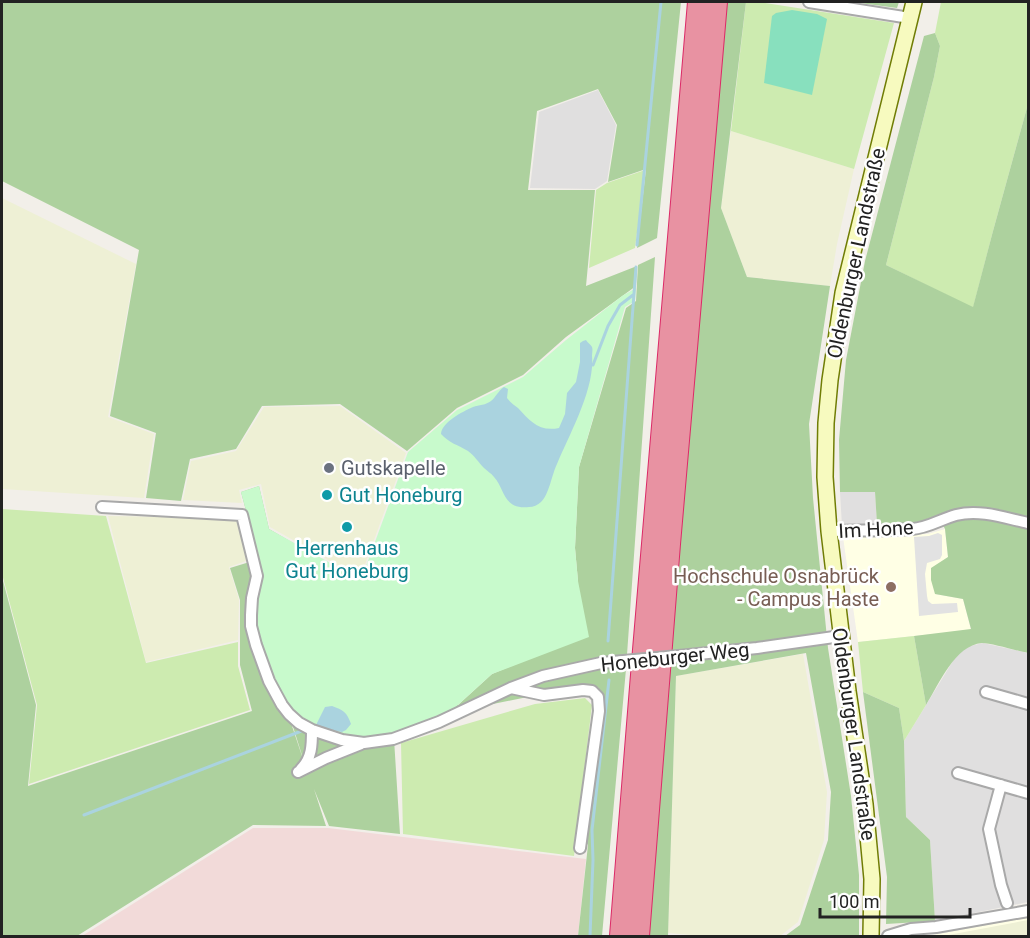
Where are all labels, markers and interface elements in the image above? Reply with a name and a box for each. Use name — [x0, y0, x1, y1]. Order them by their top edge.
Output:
street label: Oldenburger Landstraße — [822, 146, 890, 360]
place label: Gutskapelle — [341, 456, 446, 480]
marker: Gutskapelle — [322, 461, 336, 475]
place label: Gut Honeburg — [339, 483, 463, 507]
marker: Gut Honeburg — [320, 488, 334, 502]
street label: Im Hone — [838, 515, 914, 543]
marker: Herrenhaus Gut Honeburg — [340, 520, 354, 534]
place label: Herrenhaus Gut Honeburg — [285, 536, 409, 583]
place label: Hochschule Osnabrück - Campus Haste — [673, 564, 880, 611]
marker: Hochschule Osnabrück - Campus Haste — [884, 580, 898, 594]
street label: Oldenburger Landstraße — [827, 626, 881, 842]
street label: Honeburger Weg — [600, 637, 750, 677]
scale bar — [820, 881, 970, 919]
text: 100 m — [829, 891, 880, 912]

